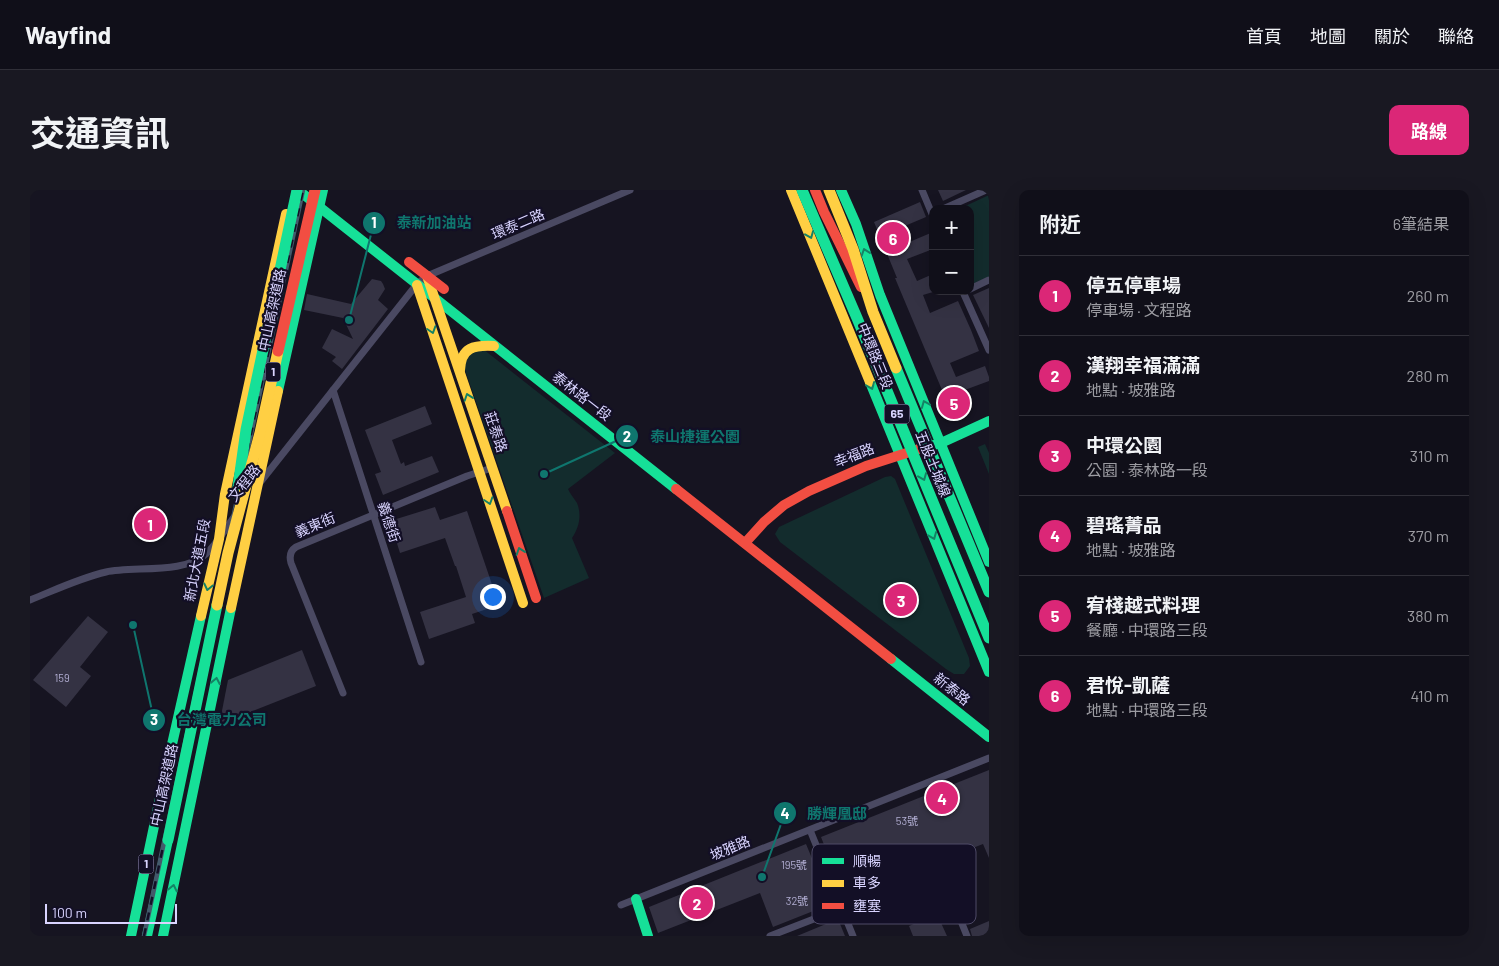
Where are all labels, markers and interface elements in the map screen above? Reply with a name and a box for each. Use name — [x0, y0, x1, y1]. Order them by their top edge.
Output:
text: Wayfind — [25, 20, 111, 49]
text: 首頁 — [1246, 25, 1282, 47]
text: 地圖 — [1310, 25, 1346, 47]
text: 關於 — [1374, 25, 1410, 47]
text: 聯絡 — [1438, 25, 1474, 47]
button: 路線 — [1389, 105, 1469, 155]
text: 交通資訊 — [30, 111, 170, 153]
street label: 環泰二路 — [489, 205, 547, 242]
map controls — [929, 205, 974, 295]
button: + — [929, 205, 974, 250]
callout: 泰新加油站 — [361, 208, 481, 238]
text: 附近 — [1039, 211, 1081, 236]
text: 1 — [371, 213, 377, 231]
text: 泰新加油站 — [396, 213, 472, 231]
text: 6筆結果 — [1393, 214, 1449, 233]
pin: 6 — [877, 219, 909, 257]
one-way arrow — [803, 230, 814, 239]
one-way arrow — [861, 249, 871, 257]
button: − — [929, 250, 974, 295]
street label: 中山高架道路 — [254, 267, 289, 353]
text: 停五停車場 — [1086, 273, 1181, 296]
text: 1 — [1052, 286, 1058, 305]
text: 260 m — [1407, 286, 1449, 305]
text: 停車場 · 文程路 — [1086, 300, 1192, 319]
street label: 中環路三段 — [854, 320, 896, 391]
one-way arrow — [427, 326, 437, 334]
text: 漢翔幸福滿滿 — [1086, 353, 1200, 376]
road number: 1 — [266, 362, 280, 382]
text: 2 — [1051, 366, 1059, 385]
text: 280 m — [1407, 366, 1449, 385]
street label: 泰林路一段 — [549, 367, 615, 424]
text: 地點 · 坡雅路 — [1086, 380, 1176, 399]
one-way arrow — [865, 381, 875, 389]
pin: 5 — [938, 384, 970, 422]
one-way arrow — [464, 394, 474, 402]
one-way arrow — [920, 400, 931, 409]
road number: 65 — [884, 404, 910, 423]
street label: 莊泰路 — [482, 409, 511, 454]
callout: 泰山捷運公園 — [615, 421, 750, 451]
text: 2 — [623, 427, 631, 445]
text: 泰山捷運公園 — [650, 427, 740, 445]
street label: 五股土城線 — [912, 428, 954, 499]
text: 中環公園 — [1086, 433, 1162, 456]
street label: 幸福路 — [831, 439, 876, 470]
text: 3 — [1051, 446, 1059, 465]
text: 310 m — [1410, 446, 1449, 465]
text: 公園 · 泰林路一段 — [1086, 460, 1208, 479]
street label: 文程路 — [224, 461, 263, 504]
one-way arrow — [916, 472, 927, 481]
one-way arrow — [483, 496, 493, 505]
street label: 義德街 — [375, 499, 404, 544]
pin: 1 — [134, 505, 166, 543]
street label: 義東街 — [292, 509, 337, 541]
text: 碧瑤菁品 — [1086, 513, 1162, 536]
street label: 新北大道五段 — [180, 517, 213, 603]
text: 4 — [1050, 526, 1060, 545]
text: 370 m — [1408, 526, 1449, 545]
one-way arrow — [926, 531, 937, 540]
text: 地點 · 坡雅路 — [1086, 540, 1176, 559]
one-way arrow — [516, 548, 526, 556]
pin: 3 — [885, 581, 917, 619]
one-way arrow — [203, 583, 214, 592]
your location — [480, 584, 506, 610]
text: 宥棧越式料理 — [1086, 593, 1200, 616]
text: 5 — [1051, 606, 1059, 625]
text: 380 m — [1407, 606, 1449, 625]
text: 餐廳 · 中環路三段 — [1086, 620, 1208, 639]
street label: 新泰路 — [931, 669, 974, 708]
house number: 159 — [54, 671, 70, 684]
text: 君悅-凱薩 — [1086, 673, 1170, 696]
one-way arrow — [211, 676, 221, 685]
text: 6 — [1051, 686, 1059, 705]
text: 410 m — [1411, 686, 1449, 705]
text: 地點 · 中環路三段 — [1086, 700, 1208, 719]
callout: 台灣電力公司 — [142, 705, 277, 735]
text: 3 — [150, 710, 158, 728]
text: 台灣電力公司 — [177, 710, 267, 728]
street label: 中山高架道路 — [146, 742, 181, 828]
pin: 4 — [926, 779, 958, 817]
callout: 勝輝凰邸 — [772, 798, 877, 828]
text: 4 — [780, 804, 790, 822]
text: 勝輝凰邸 — [807, 804, 867, 822]
house number: 53號 — [896, 814, 918, 827]
street label: 坡雅路 — [707, 832, 752, 863]
legend — [812, 844, 976, 924]
text: 順暢 — [853, 852, 881, 869]
road number: 1 — [138, 854, 154, 874]
house number: 195號 — [781, 858, 807, 871]
text: 車多 — [853, 874, 881, 891]
one-way arrow — [167, 884, 178, 893]
pin: 2 — [681, 884, 713, 922]
house number: 32號 — [786, 894, 808, 907]
text: 壅塞 — [853, 897, 881, 914]
scale bar — [45, 901, 178, 924]
text: 100 m — [52, 904, 87, 921]

